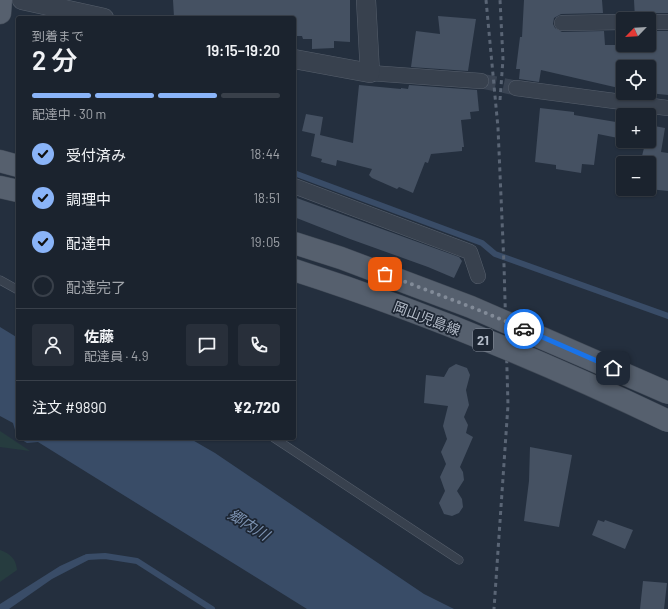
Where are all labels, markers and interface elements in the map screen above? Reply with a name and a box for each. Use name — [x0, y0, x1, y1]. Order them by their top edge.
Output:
north arrow — [616, 12, 656, 52]
map controls — [616, 12, 656, 196]
text: 到着まで — [32, 28, 84, 44]
text: 19:15–19:20 — [206, 41, 280, 59]
text: 2 分 — [32, 44, 78, 75]
button: locate — [616, 60, 656, 100]
text: 配達中 · 30 m — [32, 106, 106, 122]
button: + — [616, 108, 656, 148]
icon: check — [32, 143, 54, 165]
text: 受付済み — [66, 146, 126, 164]
text: 18:44 — [250, 146, 280, 162]
button: − — [616, 156, 656, 196]
icon: check — [32, 187, 54, 209]
text: 調理中 — [66, 190, 111, 208]
text: 18:51 — [253, 190, 280, 206]
icon: check — [32, 231, 54, 253]
text: 配達中 — [66, 234, 111, 252]
text: 19:05 — [250, 234, 280, 250]
pin — [368, 257, 402, 291]
icon: bag — [374, 263, 396, 285]
text: 配達完了 — [66, 278, 126, 296]
street label: 岡山児島線 — [391, 298, 463, 338]
courier — [504, 309, 544, 349]
icon: car — [513, 318, 535, 340]
button: person — [32, 324, 74, 366]
button: chat — [186, 324, 228, 366]
button: phone — [238, 324, 280, 366]
text: 佐藤 — [84, 327, 114, 345]
road number: 21 — [473, 329, 493, 351]
text: 配達員 · 4.9 — [84, 348, 148, 364]
pin — [596, 351, 630, 385]
icon: home — [602, 357, 624, 379]
text: 注文 #9890 — [32, 398, 107, 416]
text: ¥2,720 — [233, 398, 280, 416]
water label: 郷内川 — [225, 504, 275, 545]

